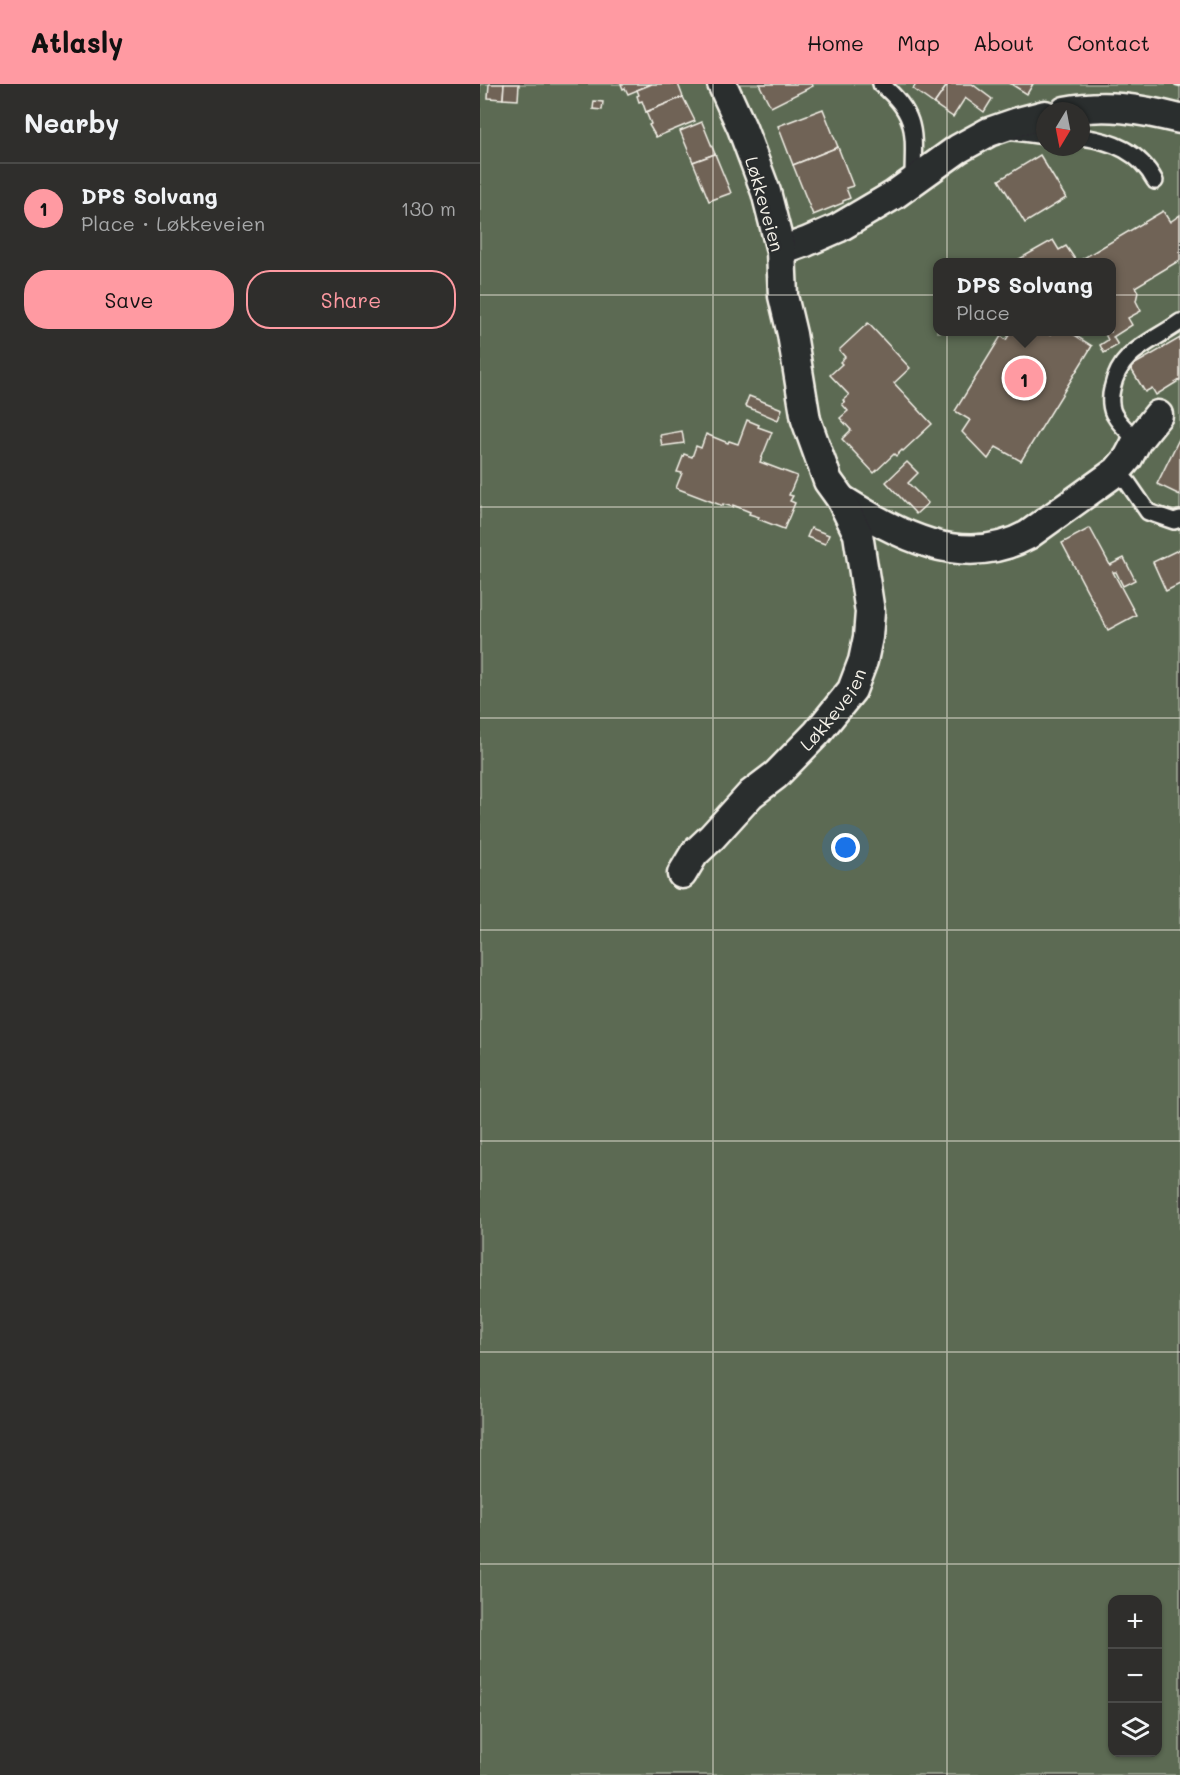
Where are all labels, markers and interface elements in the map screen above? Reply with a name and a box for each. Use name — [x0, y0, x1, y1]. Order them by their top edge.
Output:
text: Atlasly — [30, 24, 124, 60]
text: Home — [807, 29, 864, 56]
text: Map — [897, 29, 940, 56]
text: About — [973, 29, 1034, 56]
text: Contact — [1067, 29, 1150, 56]
north arrow — [1036, 102, 1090, 156]
text: Nearby — [24, 106, 119, 140]
street label: Løkkeveien — [740, 154, 790, 254]
text: DPS Solvang — [81, 181, 218, 210]
text: 1 — [39, 195, 48, 221]
text: 130 m — [401, 195, 456, 221]
text: Place · Løkkeveien — [81, 210, 265, 236]
popup — [933, 258, 1116, 336]
button: Save — [24, 270, 234, 329]
button: Share — [246, 270, 456, 329]
text: DPS Solvang — [956, 270, 1093, 299]
text: Place — [956, 299, 1010, 325]
pin: 1 — [1004, 356, 1044, 400]
street label: Løkkeveien — [794, 665, 871, 756]
your location — [831, 833, 860, 862]
map controls — [1108, 1595, 1162, 1757]
button: + — [1108, 1595, 1162, 1649]
button: − — [1108, 1649, 1162, 1703]
button: layers — [1108, 1703, 1162, 1757]

